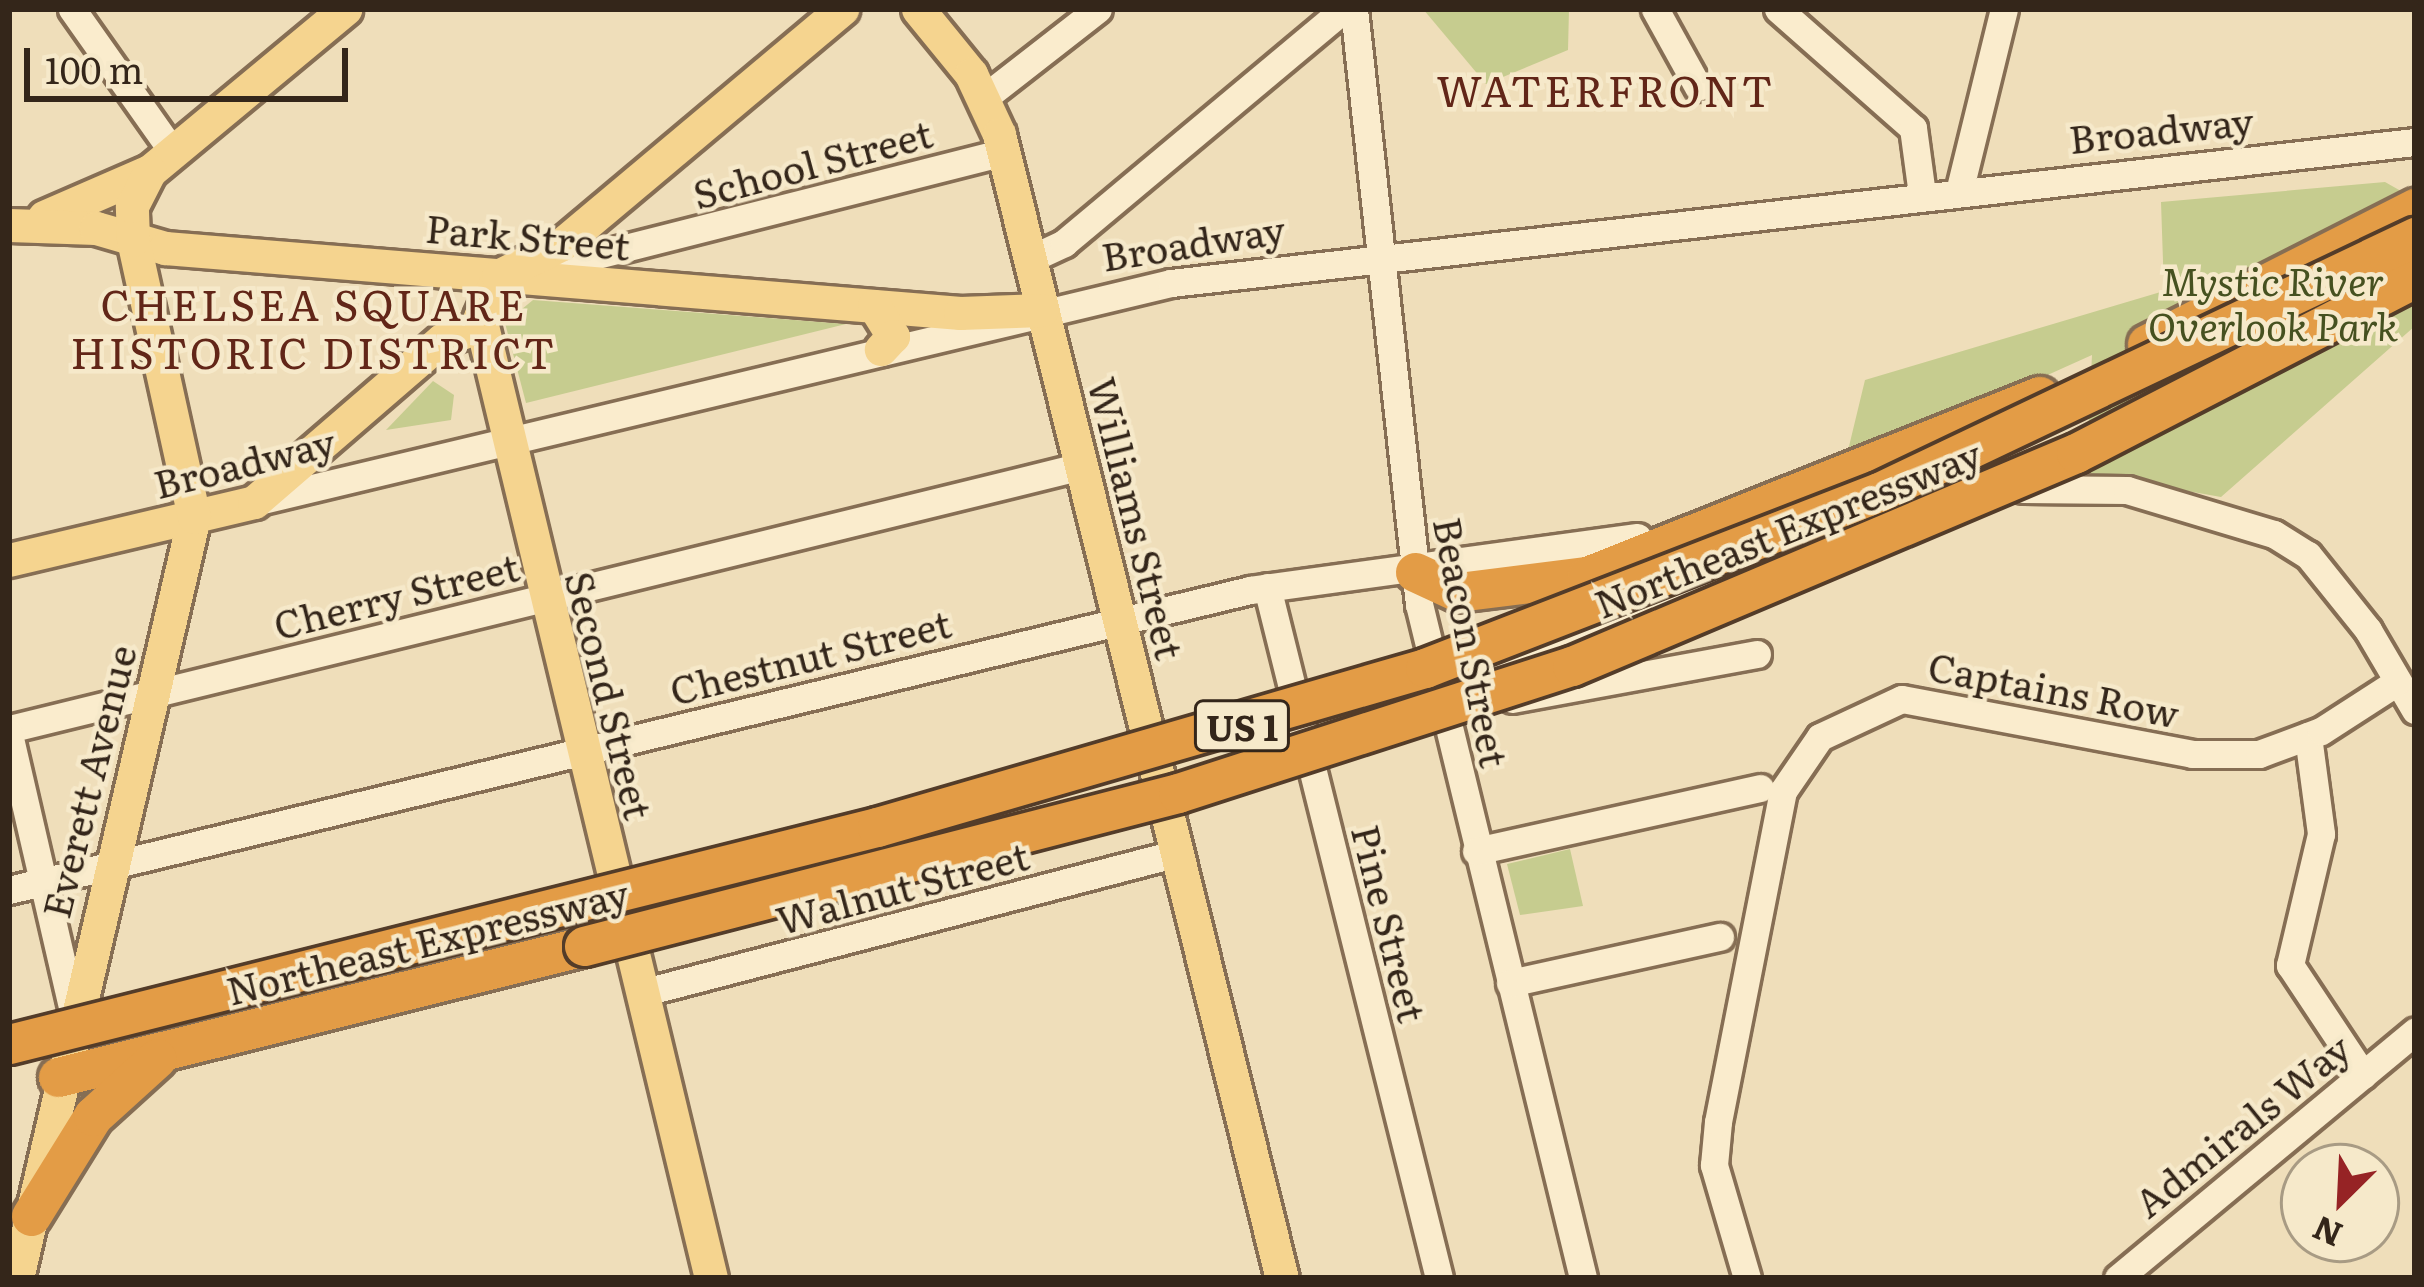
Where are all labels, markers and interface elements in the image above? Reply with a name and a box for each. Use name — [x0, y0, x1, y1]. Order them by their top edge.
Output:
scale bar — [30, 24, 354, 98]
text: 100 m — [45, 42, 143, 95]
district label: WATERFRONT — [1437, 64, 1775, 114]
street label: Broadway — [2066, 95, 2256, 161]
street label: School Street — [687, 108, 937, 216]
street label: Park Street — [424, 203, 632, 267]
street label: Broadway — [1098, 203, 1288, 279]
park label: Mystic River Overlook Park — [2148, 257, 2398, 348]
district label: CHELSEA SQUARE HISTORIC DISTRICT — [70, 278, 558, 376]
street label: Williams Street — [1080, 372, 1196, 664]
street label: Broadway — [148, 416, 340, 506]
street label: Northeast Expressway — [1587, 428, 1987, 626]
street label: Beacon Street — [1426, 513, 1520, 771]
street label: Cherry Street — [269, 541, 523, 647]
street label: Second Street — [558, 566, 664, 824]
street label: Chestnut Street — [665, 597, 955, 713]
street label: Everett Avenue — [30, 640, 144, 922]
street label: Captains Row — [1925, 641, 2183, 735]
road number: US 1 — [1191, 696, 1293, 756]
street label: Pine Street — [1344, 819, 1438, 1027]
street label: Walnut Street — [771, 830, 1033, 942]
street label: Northeast Expressway — [221, 867, 633, 1013]
street label: Admirals Way — [2124, 1023, 2358, 1225]
north arrow — [2280, 1143, 2400, 1263]
text: N — [2304, 1206, 2349, 1262]

